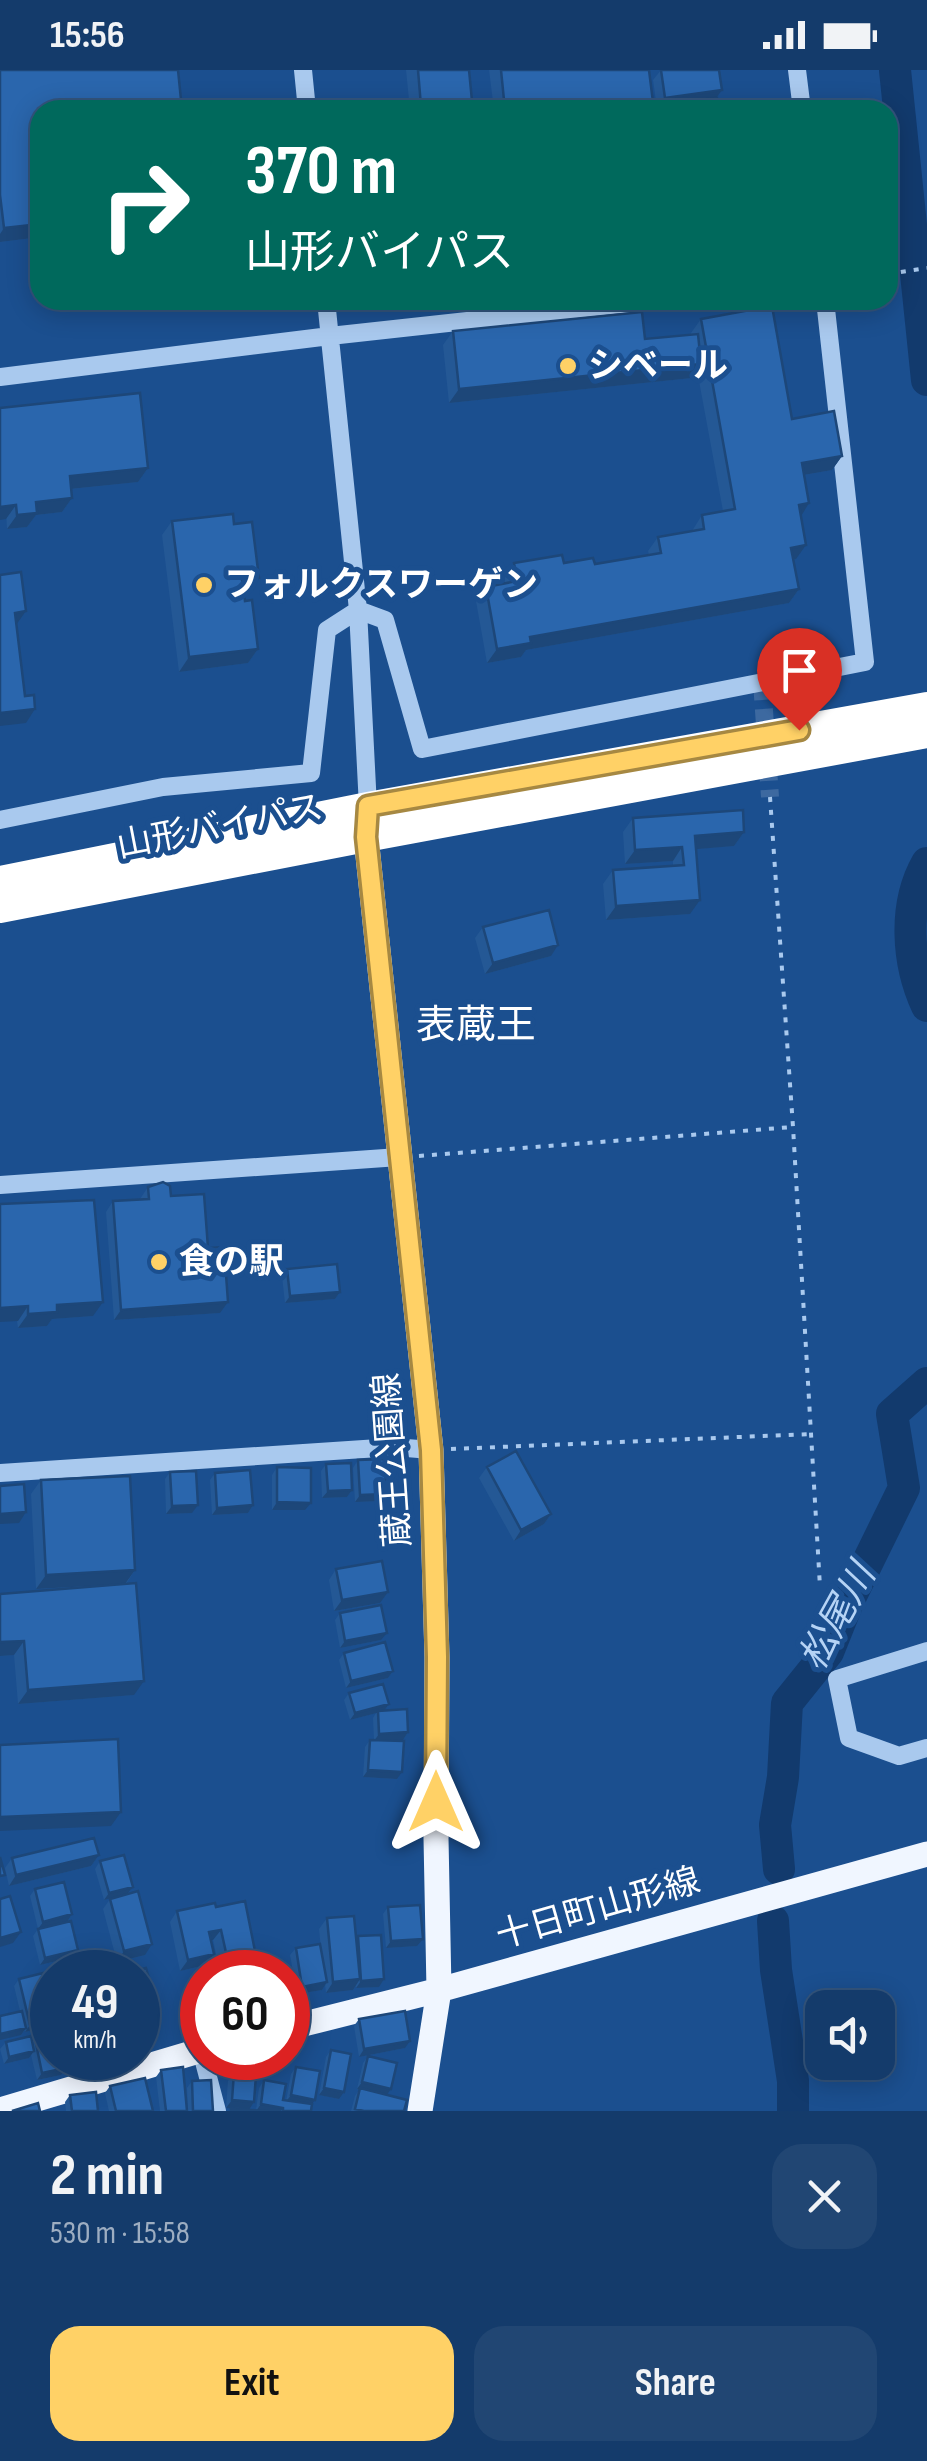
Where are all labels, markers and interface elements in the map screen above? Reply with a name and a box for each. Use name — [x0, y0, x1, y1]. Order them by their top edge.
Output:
text: 15:56 — [50, 13, 125, 58]
text: 370 m — [245, 130, 397, 214]
icon: right — [80, 140, 210, 270]
text: 山形バイパス — [245, 226, 514, 281]
place label: シベール — [588, 345, 728, 388]
marker: シベール — [557, 355, 579, 377]
place label: フォルクスワーゲン — [224, 564, 538, 607]
marker: フォルクスワーゲン — [193, 574, 215, 596]
pin — [757, 628, 842, 731]
icon: arrive — [772, 643, 827, 698]
street label: 山形バイパス — [113, 786, 327, 868]
district label: 表蔵王 — [416, 1002, 536, 1050]
place label: 食の駅 — [179, 1241, 284, 1284]
marker: 食の駅 — [148, 1251, 170, 1273]
street label: 蔵王公園線 — [365, 1371, 421, 1549]
water label: 松尾川 — [791, 1553, 887, 1678]
position arrow — [384, 1750, 488, 1854]
street label: 十日町山形線 — [491, 1859, 705, 1959]
speed limit sign: 60 — [180, 1950, 310, 2080]
text: 49 — [71, 1973, 119, 2033]
map controls — [805, 1990, 895, 2080]
button: sound — [805, 1990, 895, 2080]
text: km/h — [73, 2025, 117, 2056]
text: 2 min — [50, 2140, 164, 2212]
button: close — [772, 2144, 877, 2249]
text: 530 m · 15:58 — [50, 2214, 190, 2253]
button: Exit — [50, 2326, 454, 2441]
button: Share — [474, 2326, 877, 2441]

